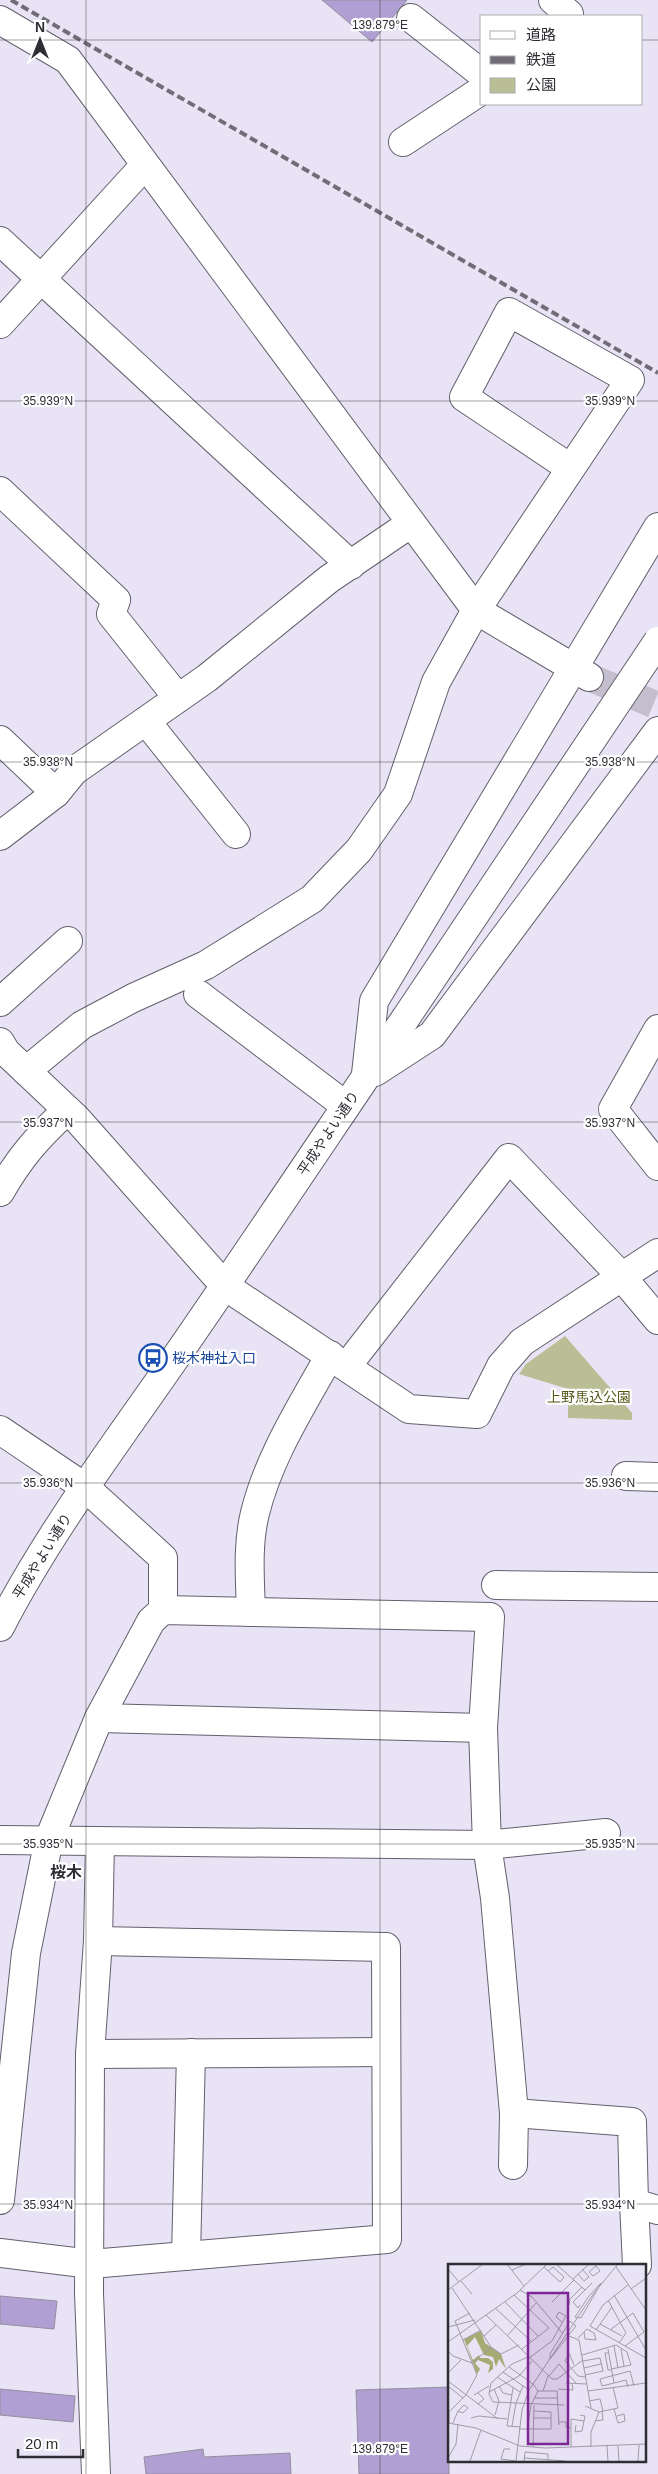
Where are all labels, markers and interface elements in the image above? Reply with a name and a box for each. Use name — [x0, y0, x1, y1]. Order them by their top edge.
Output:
north arrow — [15, 15, 65, 65]
legend — [480, 15, 643, 105]
text: 139.879°E — [352, 18, 408, 32]
text: N — [35, 19, 45, 35]
text: 道路 — [526, 26, 556, 43]
text: 鉄道 — [526, 51, 556, 68]
text: 公園 — [526, 76, 556, 93]
text: 35.939°N — [23, 394, 73, 408]
text: 35.939°N — [585, 394, 635, 408]
text: 35.938°N — [23, 755, 73, 769]
text: 35.938°N — [585, 755, 635, 769]
street label: 平成やよい通り — [294, 1088, 362, 1178]
text: 35.937°N — [23, 1116, 73, 1130]
text: 35.937°N — [585, 1116, 635, 1130]
bus stop icon: 桜木神社入口 — [138, 1343, 168, 1373]
place label: 桜木神社入口 — [172, 1350, 256, 1366]
park label: 上野馬込公園 — [547, 1389, 631, 1405]
text: 35.936°N — [23, 1476, 73, 1490]
text: 35.936°N — [585, 1476, 635, 1490]
street label: 平成やよい通り — [9, 1510, 75, 1602]
text: 35.935°N — [23, 1837, 73, 1851]
text: 35.935°N — [585, 1837, 635, 1851]
district label: 桜木 — [50, 1864, 82, 1881]
text: 35.934°N — [23, 2198, 73, 2212]
text: 35.934°N — [585, 2198, 635, 2212]
inset map — [448, 2264, 646, 2462]
scale bar — [18, 2426, 82, 2458]
text: 20 m — [25, 2435, 58, 2452]
text: 139.879°E — [352, 2442, 408, 2456]

